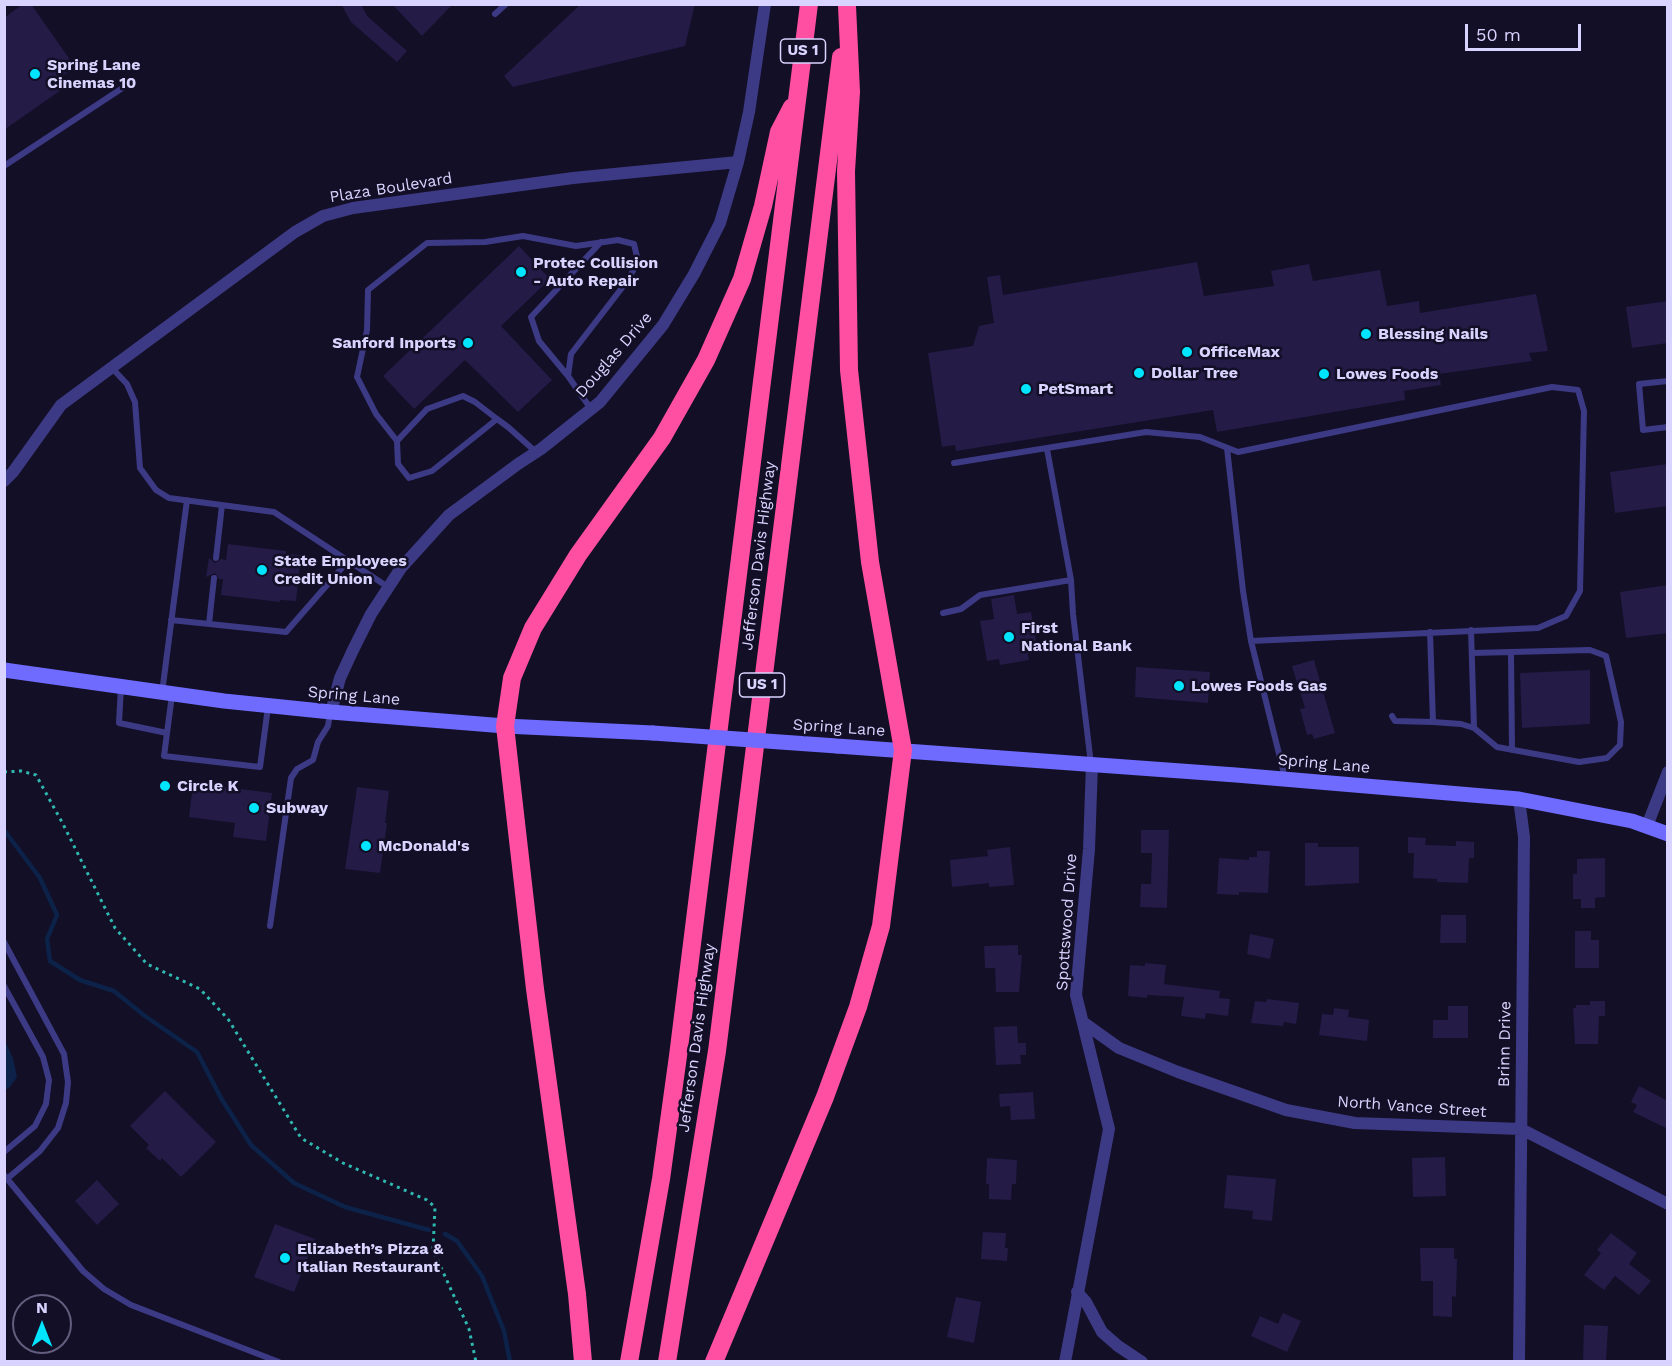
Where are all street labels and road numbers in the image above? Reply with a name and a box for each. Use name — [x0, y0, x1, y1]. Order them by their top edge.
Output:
road number: US 1 — [780, 39, 826, 63]
street label: Plaza Boulevard — [328, 169, 454, 207]
street label: Douglas Drive — [572, 308, 656, 402]
street label: Jefferson Davis Highway — [738, 460, 780, 652]
road number: US 1 — [740, 673, 784, 697]
street label: Spring Lane — [307, 682, 401, 710]
street label: Spring Lane — [792, 715, 886, 741]
street label: Spring Lane — [1277, 750, 1371, 778]
street label: Spottswood Drive — [1053, 853, 1081, 991]
street label: Jefferson Davis Highway — [674, 942, 720, 1134]
street label: Brinn Drive — [1495, 1001, 1515, 1087]
street label: North Vance Street — [1337, 1092, 1487, 1122]

